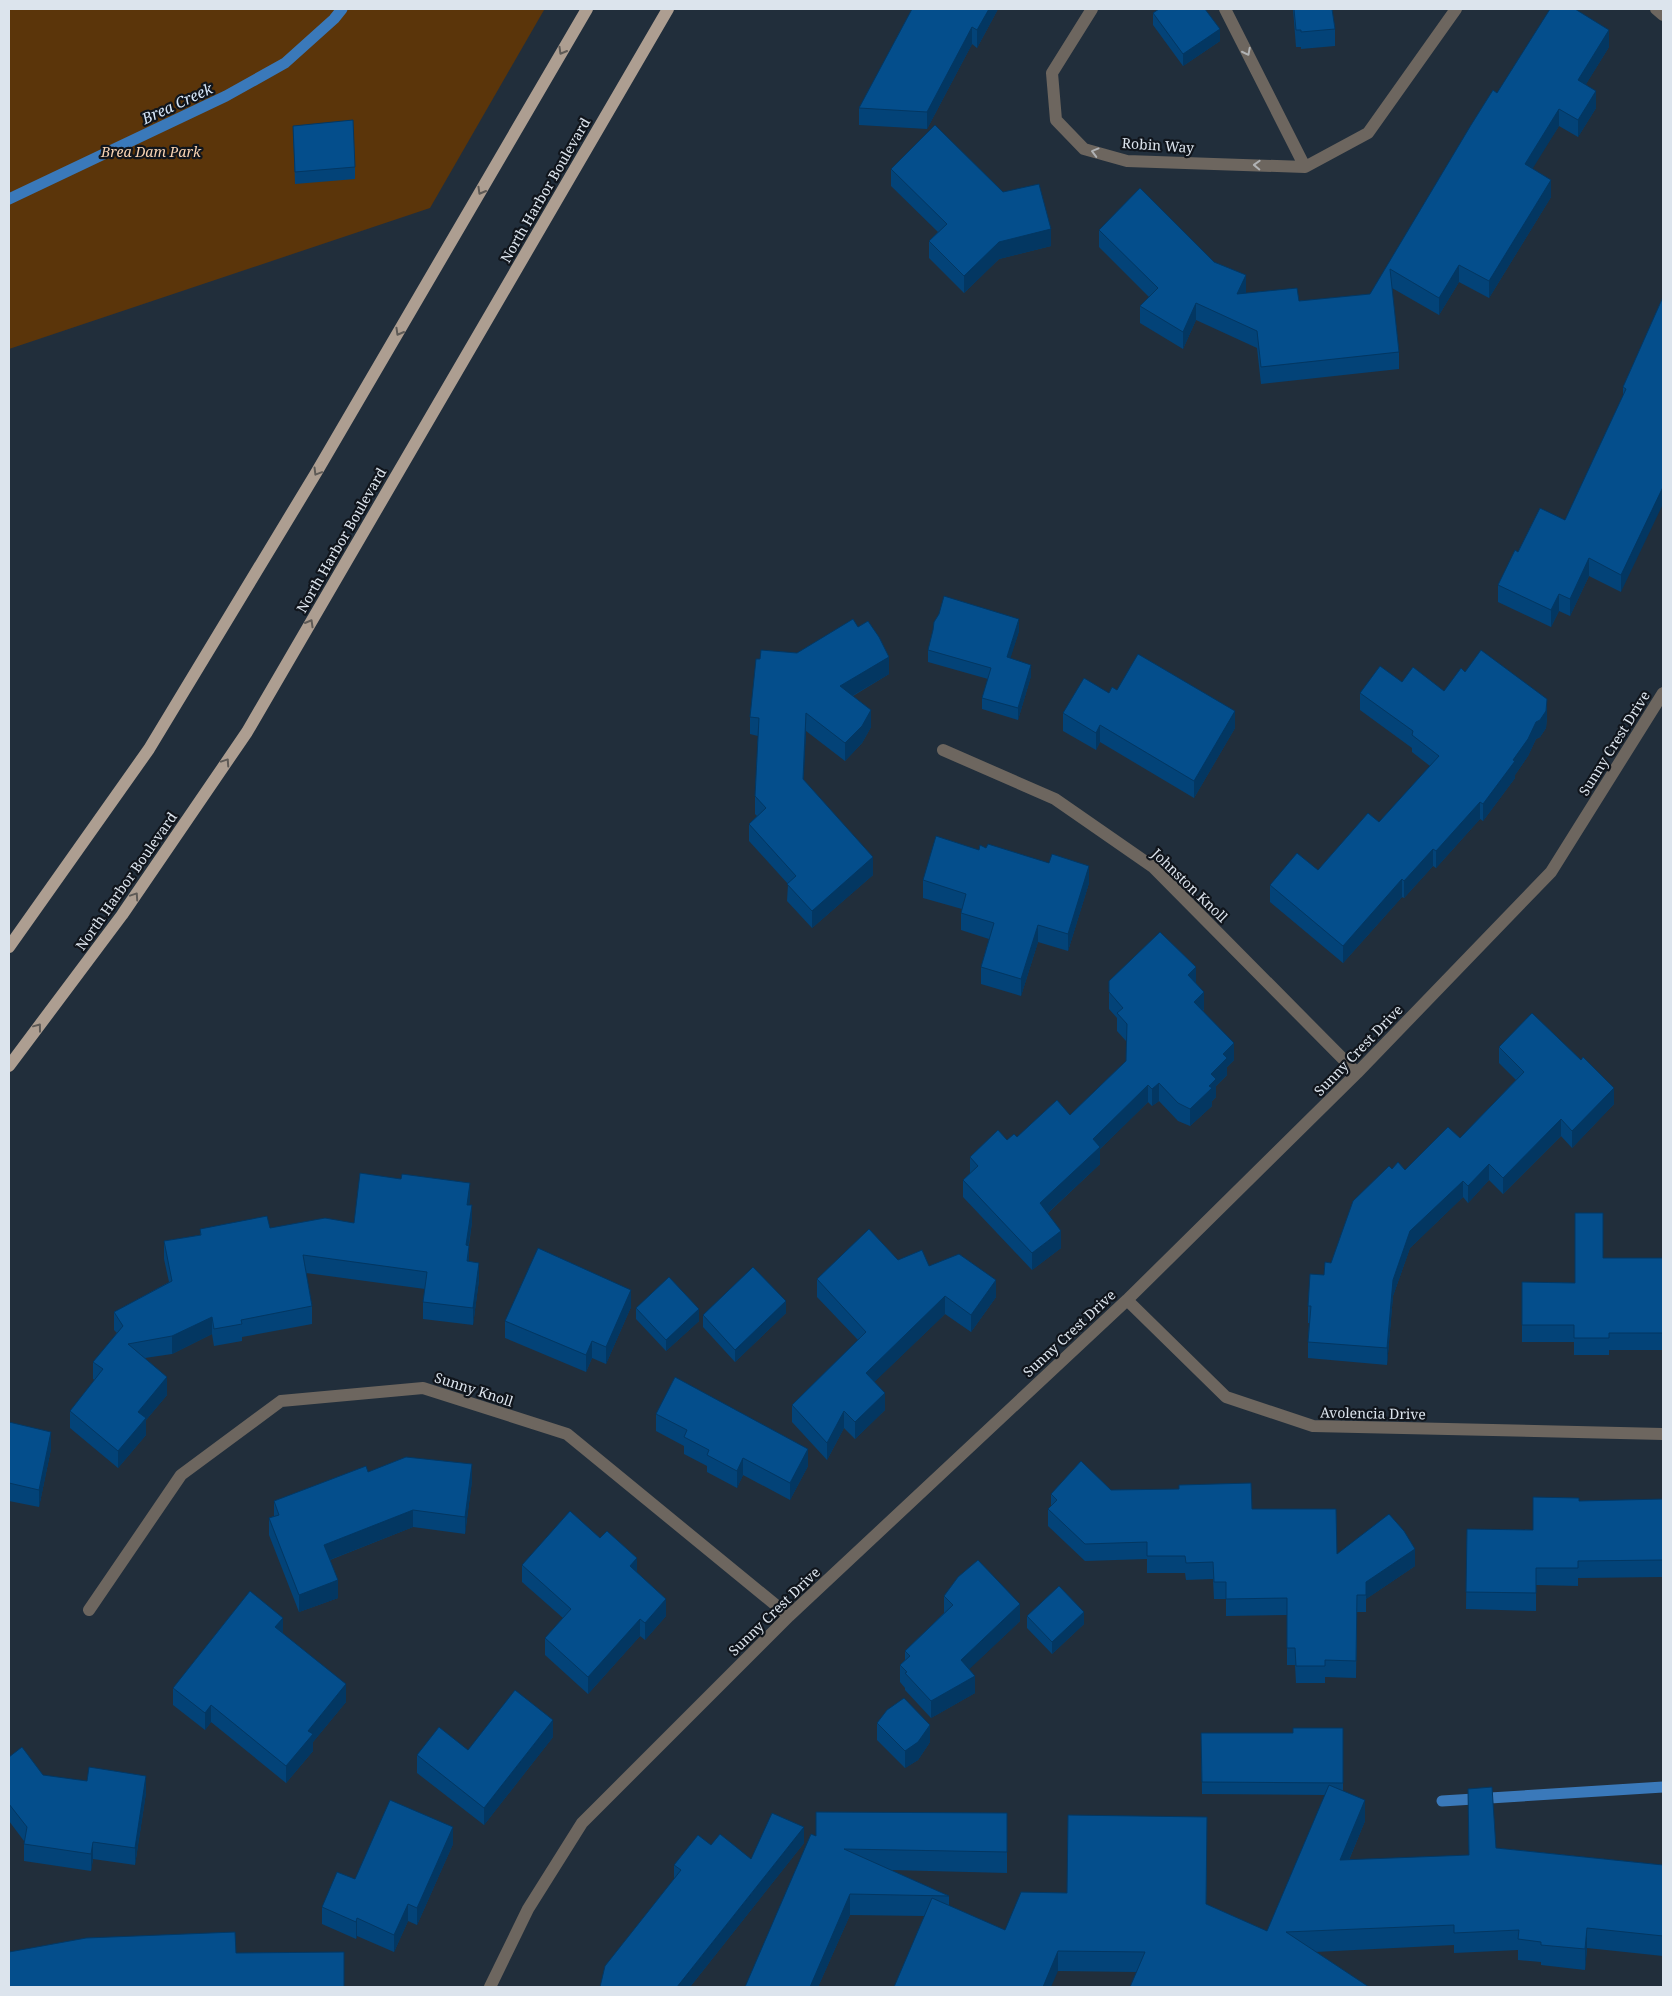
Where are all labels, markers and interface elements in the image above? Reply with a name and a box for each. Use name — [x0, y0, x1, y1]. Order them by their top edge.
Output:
one-way arrow — [559, 45, 569, 54]
one-way arrow — [1241, 47, 1251, 56]
water label: Brea Creek — [137, 78, 216, 129]
street label: North Harbor Boulevard — [496, 114, 595, 266]
street label: Robin Way — [1121, 133, 1195, 157]
park label: Brea Dam Park — [100, 142, 202, 161]
one-way arrow — [1092, 148, 1100, 158]
one-way arrow — [1252, 160, 1260, 170]
one-way arrow — [477, 186, 487, 195]
one-way arrow — [395, 326, 405, 335]
street label: North Harbor Boulevard — [292, 464, 391, 616]
one-way arrow — [313, 466, 323, 475]
one-way arrow — [304, 620, 314, 629]
street label: Sunny Crest Drive — [1574, 687, 1654, 799]
one-way arrow — [220, 758, 229, 768]
street label: North Harbor Boulevard — [71, 808, 181, 954]
street label: Johnston Knoll — [1147, 843, 1233, 927]
one-way arrow — [129, 893, 138, 902]
street label: Sunny Crest Drive — [1309, 1000, 1407, 1100]
one-way arrow — [32, 1023, 41, 1033]
street label: Sunny Crest Drive — [1019, 1285, 1119, 1381]
street label: Sunny Knoll — [432, 1367, 516, 1411]
street label: Avolencia Drive — [1320, 1403, 1426, 1423]
street label: Sunny Crest Drive — [724, 1562, 824, 1660]

